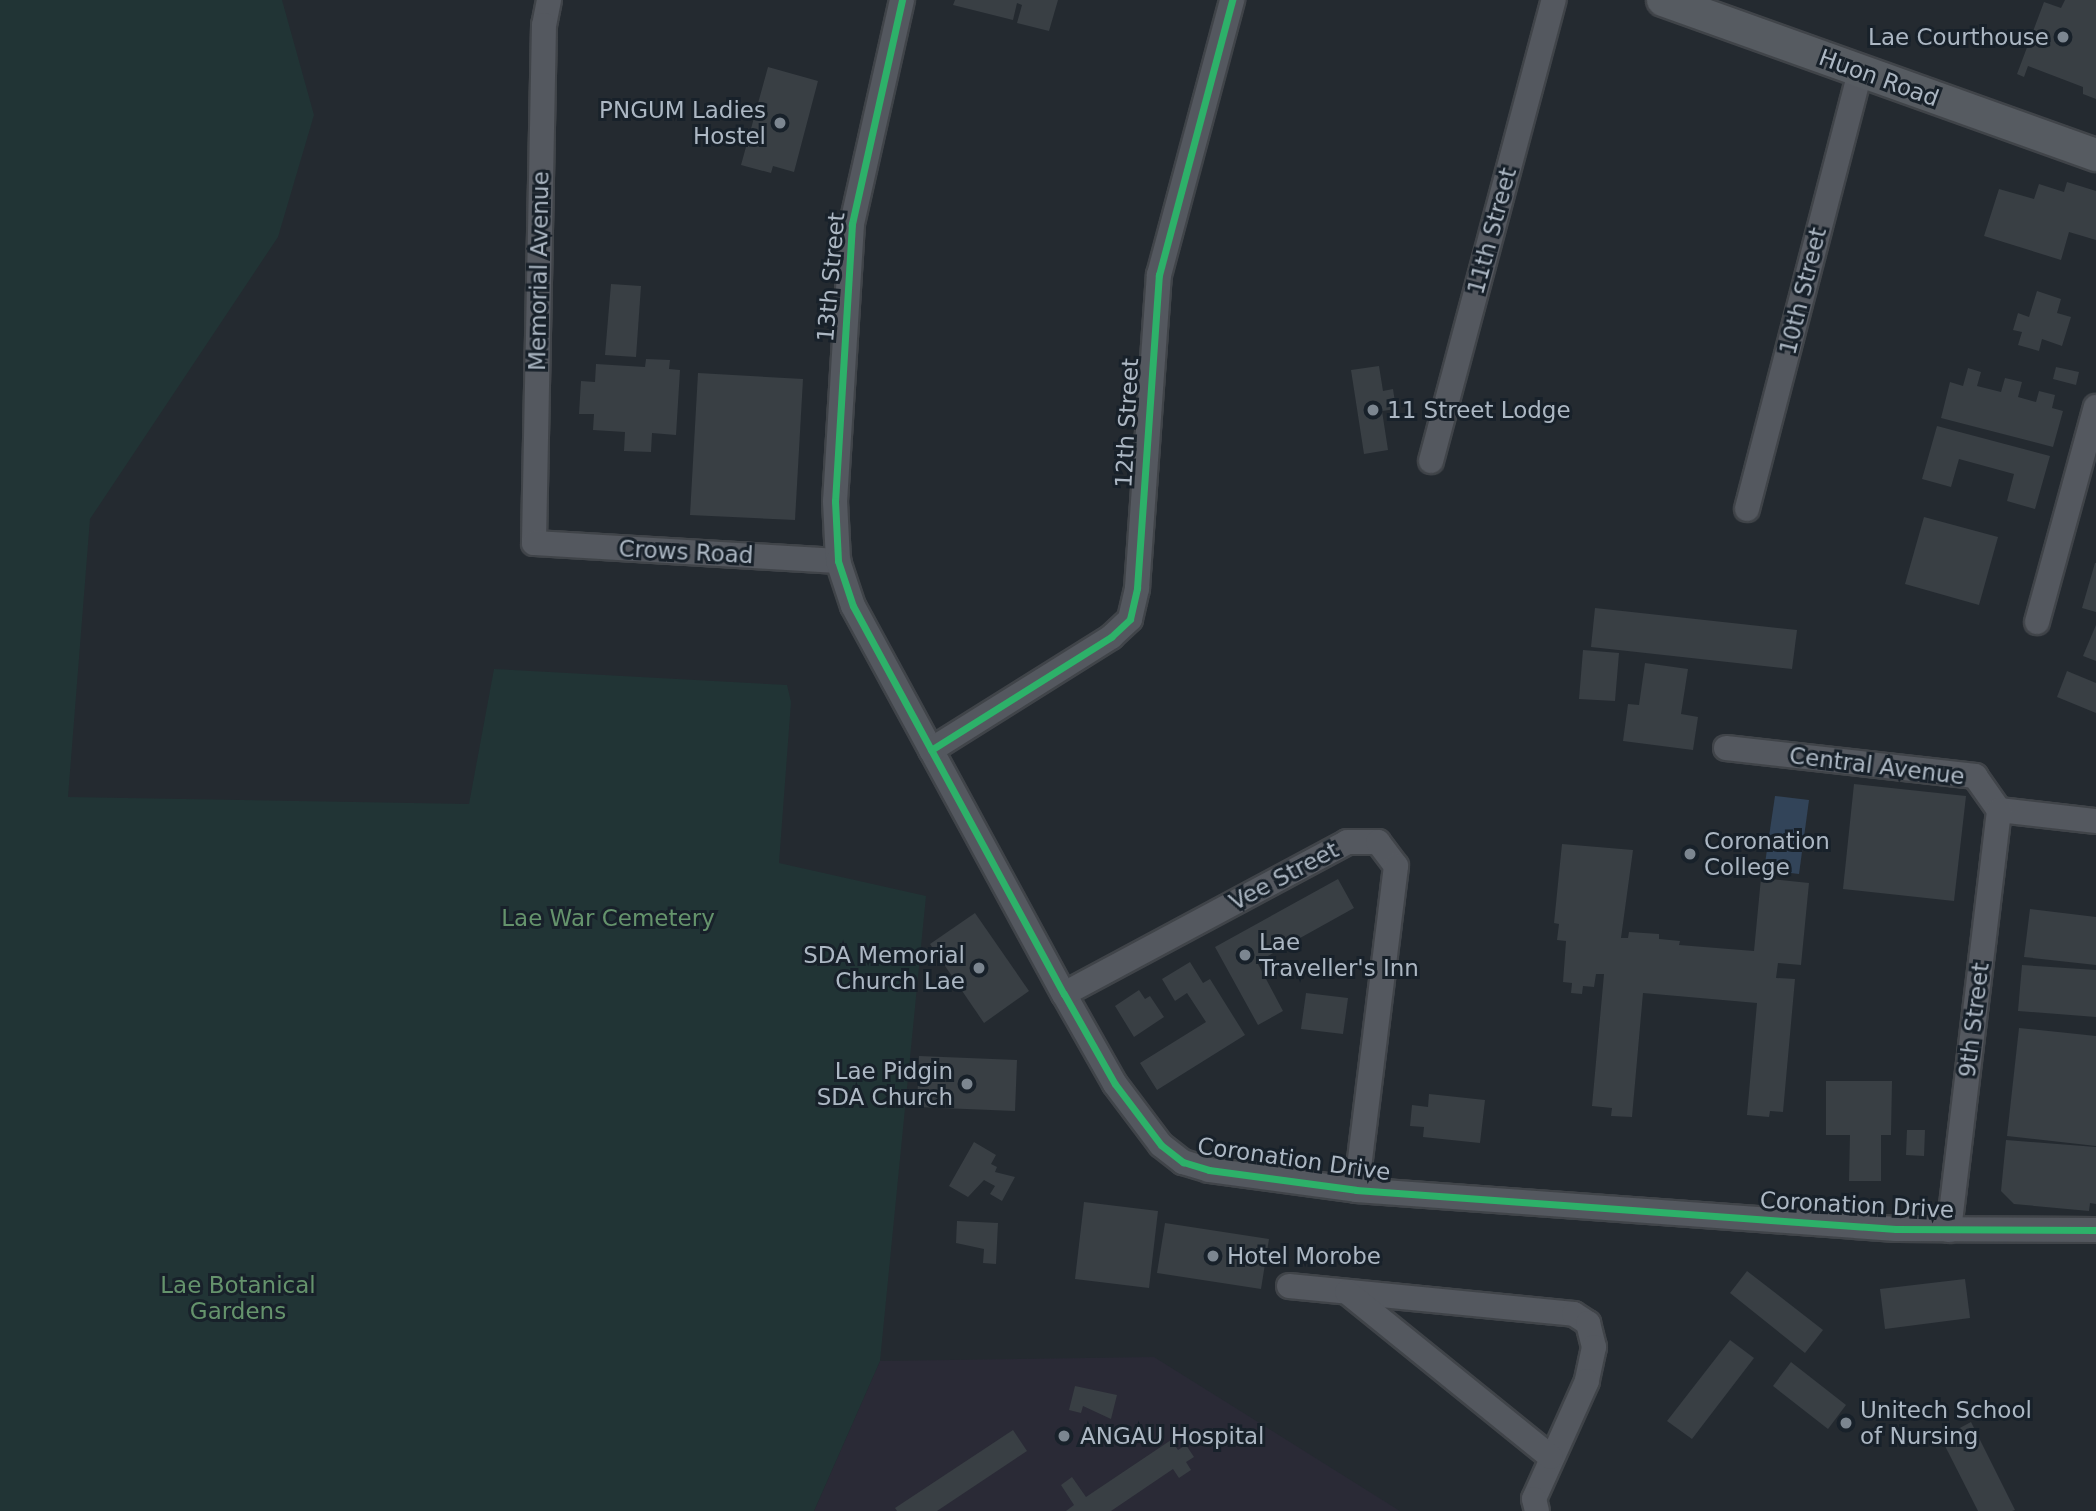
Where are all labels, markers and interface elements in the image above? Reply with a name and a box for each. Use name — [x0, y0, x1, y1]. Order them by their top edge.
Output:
place label: Lae Courthouse — [1868, 23, 2049, 51]
marker: Lae Courthouse — [2055, 29, 2071, 45]
street label: Huon Road — [1815, 44, 1943, 112]
place label: PNGUM Ladies Hostel — [599, 96, 766, 150]
marker: PNGUM Ladies Hostel — [772, 115, 788, 131]
street label: 11th Street — [1462, 165, 1522, 297]
street label: Memorial Avenue — [523, 171, 555, 371]
street label: 13th Street — [812, 211, 850, 343]
street label: 10th Street — [1774, 225, 1832, 357]
street label: 12th Street — [1110, 357, 1144, 489]
place label: 11 Street Lodge — [1387, 396, 1571, 424]
marker: 11 Street Lodge — [1365, 402, 1381, 418]
street label: Crows Road — [618, 535, 754, 569]
street label: Central Avenue — [1788, 742, 1966, 790]
place label: Coronation College — [1704, 827, 1830, 881]
street label: Vee Street — [1225, 836, 1343, 916]
marker: Coronation College — [1682, 846, 1698, 862]
park label: Lae War Cemetery — [501, 904, 715, 932]
place label: Lae Traveller's Inn — [1259, 928, 1419, 982]
place label: SDA Memorial Church Lae — [803, 941, 965, 995]
marker: Lae Traveller's Inn — [1237, 947, 1253, 963]
marker: SDA Memorial Church Lae — [971, 960, 987, 976]
street label: 9th Street — [1953, 961, 1995, 1079]
place label: Lae Pidgin SDA Church — [817, 1057, 953, 1111]
marker: Lae Pidgin SDA Church — [959, 1076, 975, 1092]
street label: Coronation Drive — [1196, 1132, 1392, 1186]
street label: Coronation Drive — [1759, 1186, 1955, 1224]
place label: Hotel Morobe — [1227, 1242, 1381, 1270]
marker: Hotel Morobe — [1205, 1248, 1221, 1264]
park label: Lae Botanical Gardens — [160, 1271, 316, 1325]
place label: Unitech School of Nursing — [1860, 1396, 2032, 1450]
marker: Unitech School of Nursing — [1838, 1415, 1854, 1431]
place label: ANGAU Hospital — [1080, 1422, 1264, 1450]
marker: ANGAU Hospital — [1054, 1426, 1074, 1446]

